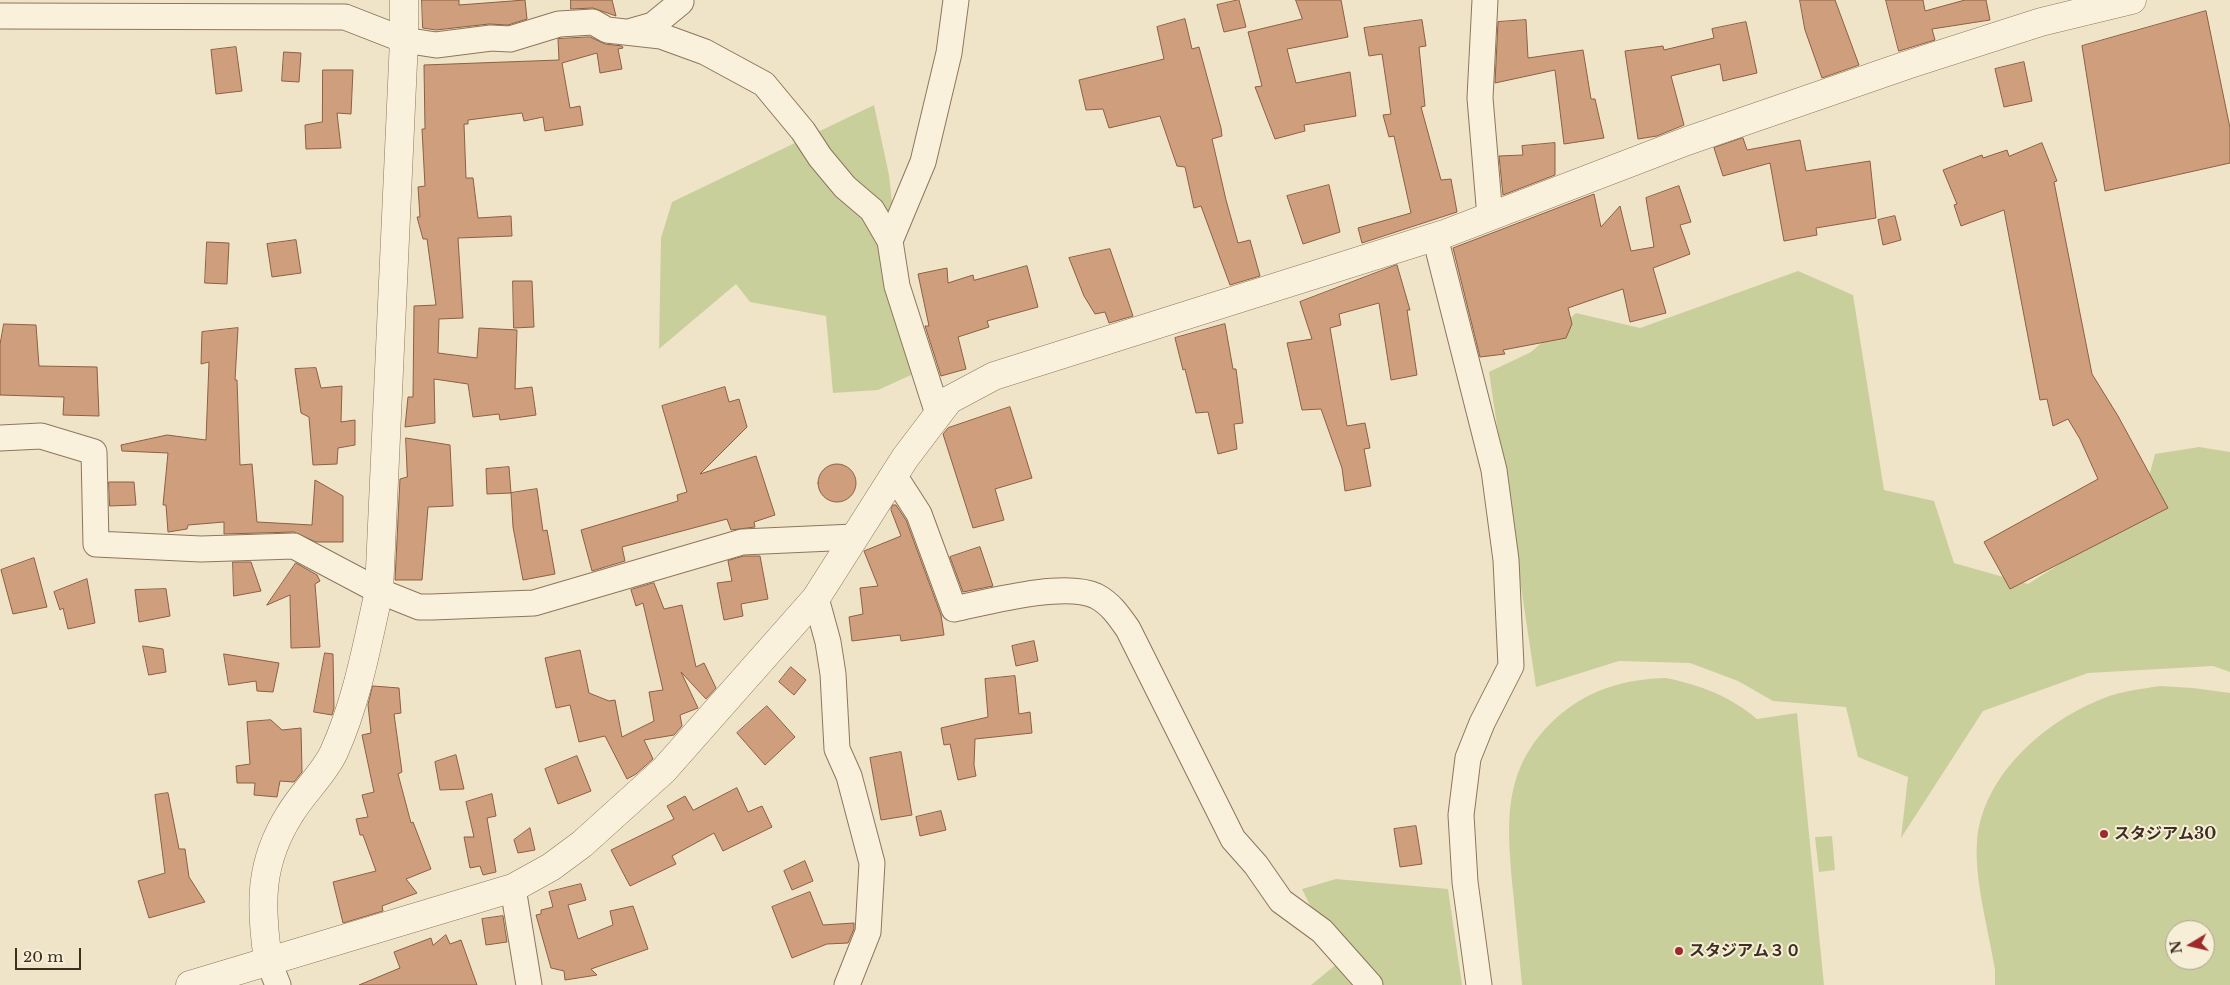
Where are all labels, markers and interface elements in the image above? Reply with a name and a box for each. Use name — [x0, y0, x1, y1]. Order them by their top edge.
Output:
place label: スタジアム30 — [2114, 824, 2216, 844]
marker: スタジアム30 — [2098, 828, 2110, 840]
north arrow — [2165, 920, 2215, 970]
scale bar — [18, 938, 84, 970]
text: N — [2166, 939, 2186, 955]
place label: スタジアム３０ — [1689, 941, 1801, 961]
marker: スタジアム３０ — [1673, 945, 1685, 957]
text: 20 m — [23, 947, 63, 966]

